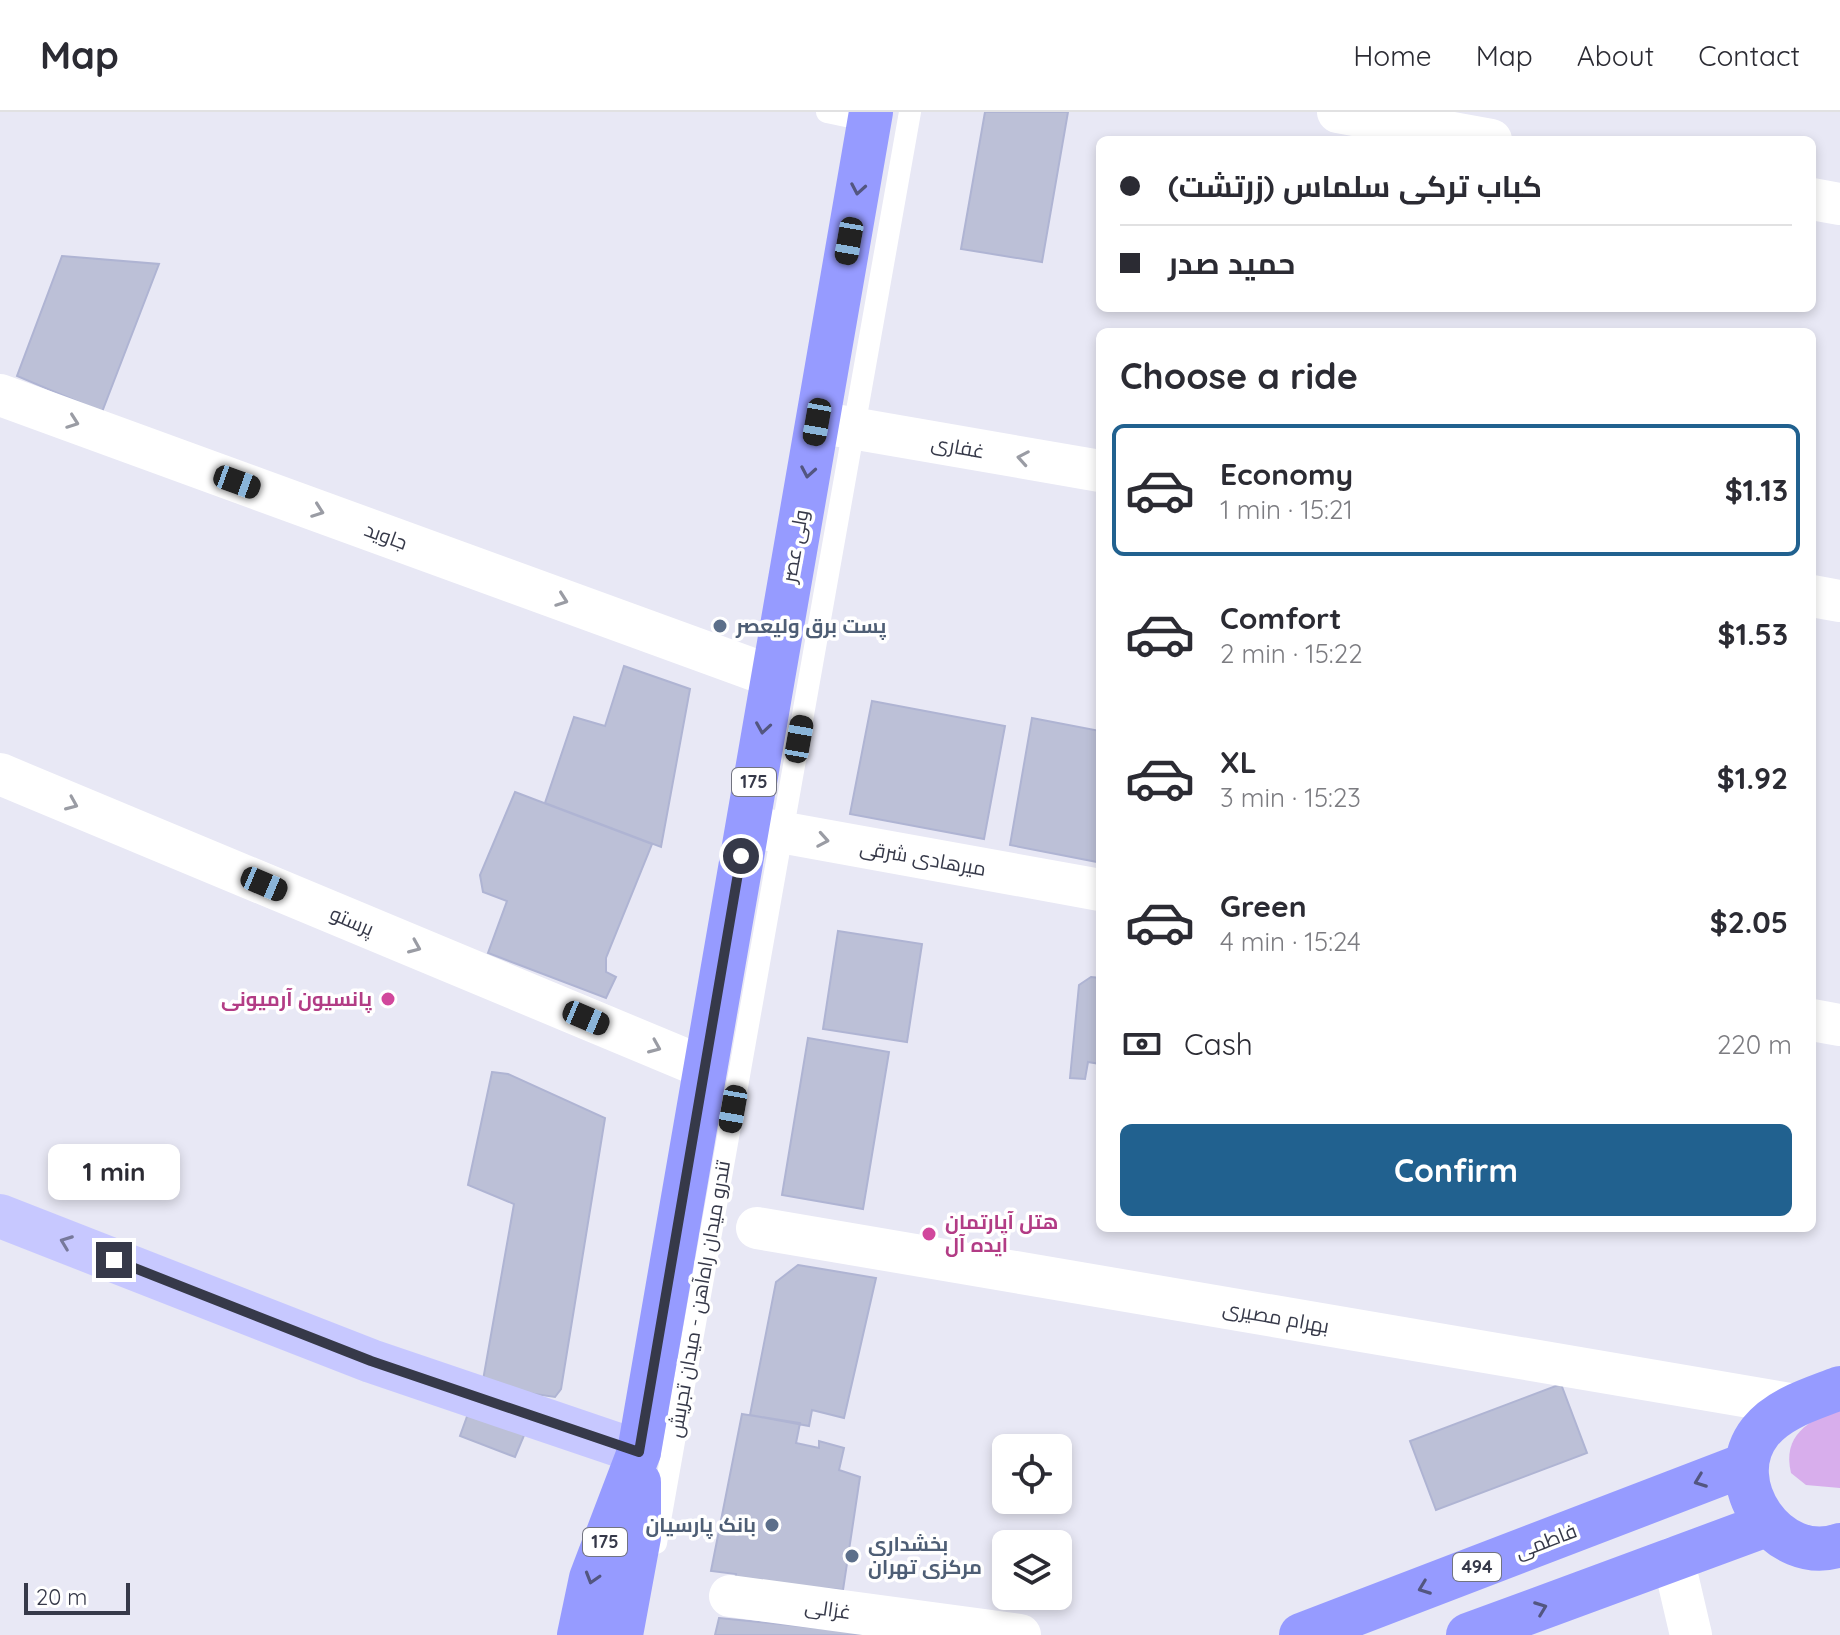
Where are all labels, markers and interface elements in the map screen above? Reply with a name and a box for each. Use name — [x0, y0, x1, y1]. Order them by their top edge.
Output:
text: Map — [40, 31, 119, 79]
text: Home — [1353, 38, 1432, 73]
text: Map — [1476, 38, 1533, 73]
text: About — [1577, 38, 1654, 73]
text: Contact — [1698, 38, 1800, 73]
text: کباب ترکی سلماس (زرتشت) — [1168, 167, 1542, 205]
one-way arrow — [850, 182, 867, 196]
car — [833, 215, 865, 267]
text: حمید صدر — [1168, 244, 1295, 282]
text: Choose a ride — [1120, 353, 1358, 398]
car — [801, 396, 833, 448]
one-way arrow — [65, 412, 79, 429]
street label: غفاری — [929, 430, 987, 464]
one-way arrow — [1016, 450, 1030, 467]
icon: car — [1124, 454, 1196, 526]
text: Economy — [1220, 455, 1353, 493]
car — [210, 463, 264, 501]
one-way arrow — [800, 466, 817, 479]
text: $1.13 — [1725, 471, 1788, 509]
text: 1 min · 15:21 — [1220, 493, 1353, 526]
one-way arrow — [310, 501, 324, 518]
street label: ولی عصر — [776, 507, 814, 586]
street label: جاوید — [361, 516, 411, 555]
one-way arrow — [554, 590, 568, 607]
icon: car — [1124, 598, 1196, 670]
text: Comfort — [1220, 599, 1341, 637]
place label: پست برق ولیعصر — [735, 613, 886, 640]
text: $1.53 — [1718, 615, 1788, 653]
marker: پست برق ولیعصر — [711, 617, 729, 635]
text: 2 min · 15:22 — [1220, 637, 1363, 670]
car — [783, 713, 815, 765]
one-way arrow — [755, 722, 772, 735]
icon: car — [1124, 742, 1196, 814]
text: XL — [1220, 743, 1257, 781]
text: $1.92 — [1717, 759, 1788, 797]
road number: 175 — [732, 768, 776, 796]
text: 3 min · 15:23 — [1220, 781, 1361, 814]
one-way arrow — [64, 794, 78, 811]
one-way arrow — [817, 830, 830, 847]
street label: میرهادی شرقی — [858, 834, 988, 882]
route start — [723, 838, 759, 874]
car — [237, 864, 291, 904]
icon: car — [1124, 886, 1196, 958]
text: Green — [1220, 887, 1307, 925]
street label: پرستو — [326, 900, 379, 942]
text: $2.05 — [1710, 903, 1788, 941]
text: 4 min · 15:24 — [1220, 925, 1361, 958]
one-way arrow — [407, 938, 421, 954]
place label: پانسیون آرمیونی — [221, 986, 372, 1013]
marker: پانسیون آرمیونی — [379, 990, 397, 1008]
car — [559, 998, 613, 1038]
icon: cash — [1120, 1022, 1164, 1066]
text: Cash — [1184, 1025, 1253, 1063]
text: 220 m — [1717, 1028, 1792, 1061]
one-way arrow — [647, 1038, 661, 1054]
car — [717, 1083, 749, 1135]
button: Confirm — [1120, 1124, 1792, 1216]
callout: 1 min — [48, 1144, 180, 1200]
text: 1 min — [83, 1155, 146, 1188]
street label: تندرو میدان راه‌آهن - میدان تجریش — [662, 1158, 736, 1439]
place label: هتل آپارتمان ایده آل — [945, 1209, 1058, 1257]
marker: هتل آپارتمان ایده آل — [920, 1225, 938, 1243]
one-way arrow — [60, 1235, 74, 1252]
route end — [96, 1242, 132, 1278]
street label: بهرام مصیری — [1221, 1295, 1331, 1340]
map controls — [992, 1434, 1072, 1610]
button: locate — [992, 1434, 1072, 1514]
one-way arrow — [1694, 1471, 1708, 1488]
place label: بانک پارسیان — [645, 1512, 756, 1539]
marker: بانک پارسیان — [763, 1516, 781, 1534]
street label: فاطمی — [1511, 1517, 1581, 1565]
road number: 175 — [583, 1528, 627, 1556]
button: layers — [992, 1530, 1072, 1610]
place label: بخشداری مرکزی تهران — [868, 1531, 982, 1580]
marker: بخشداری مرکزی تهران — [843, 1547, 861, 1565]
road number: 494 — [1453, 1553, 1501, 1581]
one-way arrow — [585, 1570, 601, 1584]
one-way arrow — [1417, 1578, 1431, 1595]
scale bar — [24, 1579, 130, 1615]
text: 20 m — [36, 1583, 87, 1611]
street label: غزالی — [803, 1593, 853, 1625]
one-way arrow — [1534, 1601, 1548, 1617]

